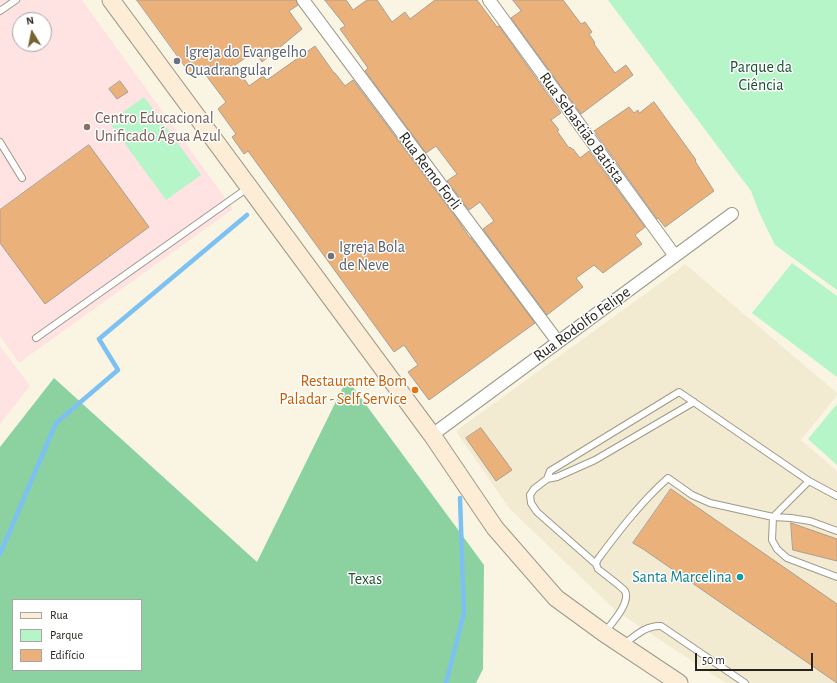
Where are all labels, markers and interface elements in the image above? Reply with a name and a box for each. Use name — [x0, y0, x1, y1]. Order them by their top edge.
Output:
north arrow — [12, 12, 52, 52]
text: N — [25, 15, 35, 27]
place label: Igreja do Evangelho Quadrangular — [185, 42, 307, 80]
marker: Igreja do Evangelho Quadrangular — [172, 56, 182, 66]
park label: Parque da Ciência — [730, 57, 792, 95]
street label: Rua Sebastião Batista — [535, 69, 629, 187]
place label: Centro Educacional Unificado Água Azul — [95, 108, 221, 146]
marker: Centro Educacional Unificado Água Azul — [82, 122, 92, 132]
street label: Rua Remo Forli — [394, 128, 466, 214]
place label: Igreja Bola de Neve — [339, 237, 405, 275]
marker: Igreja Bola de Neve — [326, 251, 336, 261]
street label: Rua Rodolfo Felipe — [530, 282, 634, 366]
place label: Restaurante Bom Paladar - Self Service — [279, 371, 407, 409]
marker: Restaurante Bom Paladar - Self Service — [410, 385, 420, 395]
place label: Santa Marcelina — [632, 567, 732, 587]
park label: Texas — [348, 569, 382, 589]
marker: Santa Marcelina — [735, 572, 745, 582]
legend — [12, 599, 142, 671]
text: Rua — [50, 609, 68, 621]
text: Parque — [50, 629, 83, 641]
scale bar — [697, 645, 815, 671]
text: Edifício — [50, 649, 85, 661]
text: 50 m — [702, 654, 725, 666]

